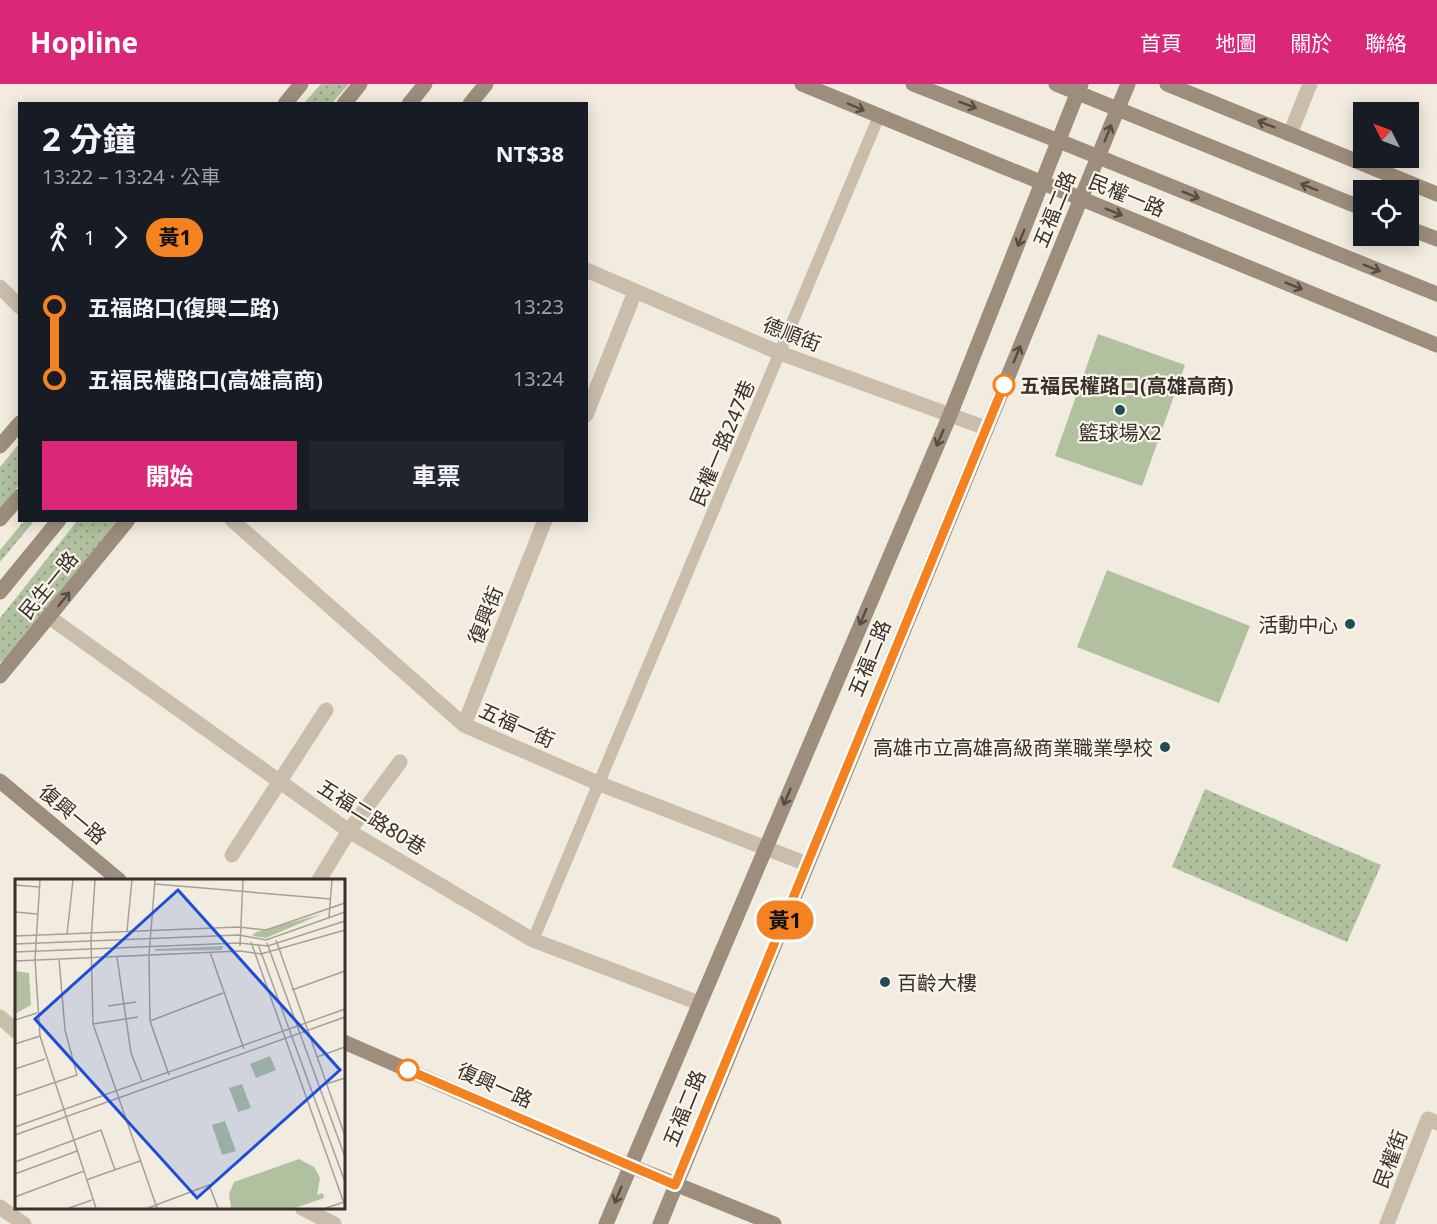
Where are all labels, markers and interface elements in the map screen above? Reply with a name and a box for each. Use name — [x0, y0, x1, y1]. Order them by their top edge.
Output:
text: Hopline — [30, 23, 138, 61]
text: 首頁 — [1140, 29, 1182, 57]
text: 地圖 — [1215, 29, 1257, 57]
text: 關於 — [1290, 29, 1332, 57]
text: 聯絡 — [1365, 29, 1407, 57]
one-way arrow — [958, 100, 977, 111]
one-way arrow — [846, 101, 864, 113]
north arrow — [1353, 102, 1419, 168]
map controls — [1353, 102, 1419, 246]
text: 2 分鐘 — [42, 116, 135, 161]
one-way arrow — [1258, 118, 1276, 129]
one-way arrow — [1103, 124, 1114, 143]
text: NT$38 — [496, 138, 564, 168]
text: 13:22 – 13:24 · 公車 — [42, 163, 220, 190]
street label: 五福二路 — [1026, 167, 1082, 251]
street label: 民權一路 — [1085, 167, 1169, 223]
button: locate — [1353, 180, 1419, 246]
one-way arrow — [1301, 181, 1319, 192]
one-way arrow — [1182, 190, 1200, 201]
one-way arrow — [1104, 207, 1122, 218]
icon: walk — [42, 221, 75, 254]
icon: forward — [104, 221, 137, 254]
text: 黃1 — [158, 223, 191, 251]
text: 1 — [84, 224, 95, 251]
one-way arrow — [1015, 228, 1026, 246]
one-way arrow — [1362, 263, 1381, 274]
one-way arrow — [1284, 281, 1303, 292]
text: 五福路口(復興二路) — [88, 292, 279, 322]
text: 13:23 — [513, 293, 564, 320]
street label: 德順街 — [759, 311, 825, 357]
one-way arrow — [1012, 345, 1023, 364]
text: 五福民權路口(高雄高商) — [88, 364, 323, 394]
text: 13:24 — [513, 365, 564, 392]
place label: 五福民權路口(高雄高商) — [1020, 372, 1234, 399]
marker: 五福民權路口(高雄高商) — [993, 374, 1015, 396]
street label: 民權一路247巷 — [683, 376, 761, 510]
marker: 籃球場X2 — [1113, 403, 1127, 417]
place label: 籃球場X2 — [1078, 419, 1162, 446]
one-way arrow — [934, 428, 945, 446]
button: 開始 — [42, 441, 297, 510]
button: 車票 — [309, 441, 564, 510]
street label: 民生一路 — [12, 545, 84, 625]
street label: 復興街 — [461, 582, 509, 648]
one-way arrow — [57, 591, 70, 607]
one-way arrow — [857, 608, 868, 626]
place label: 活動中心 — [1258, 611, 1338, 638]
street label: 五福二路 — [841, 616, 897, 700]
marker: 活動中心 — [1343, 617, 1357, 631]
street label: 五福一街 — [475, 696, 559, 754]
place label: 高雄市立高雄高級商業職業學校 — [873, 734, 1153, 761]
marker: 高雄市立高雄高級商業職業學校 — [1158, 740, 1172, 754]
street label: 五福二路80巷 — [313, 773, 431, 861]
street label: 復興一路 — [34, 778, 112, 850]
one-way arrow — [781, 787, 792, 805]
inset map — [15, 879, 345, 1209]
line badge: 黃1 — [758, 900, 812, 940]
text: 黃1 — [768, 906, 802, 934]
place label: 百齡大樓 — [897, 969, 977, 996]
marker: 百齡大樓 — [878, 975, 892, 989]
street label: 復興一路 — [453, 1056, 537, 1114]
unlabelled marker — [397, 1059, 419, 1081]
street label: 五福二路 — [656, 1066, 712, 1150]
street label: 民權街 — [1367, 1126, 1413, 1192]
one-way arrow — [612, 1185, 623, 1203]

